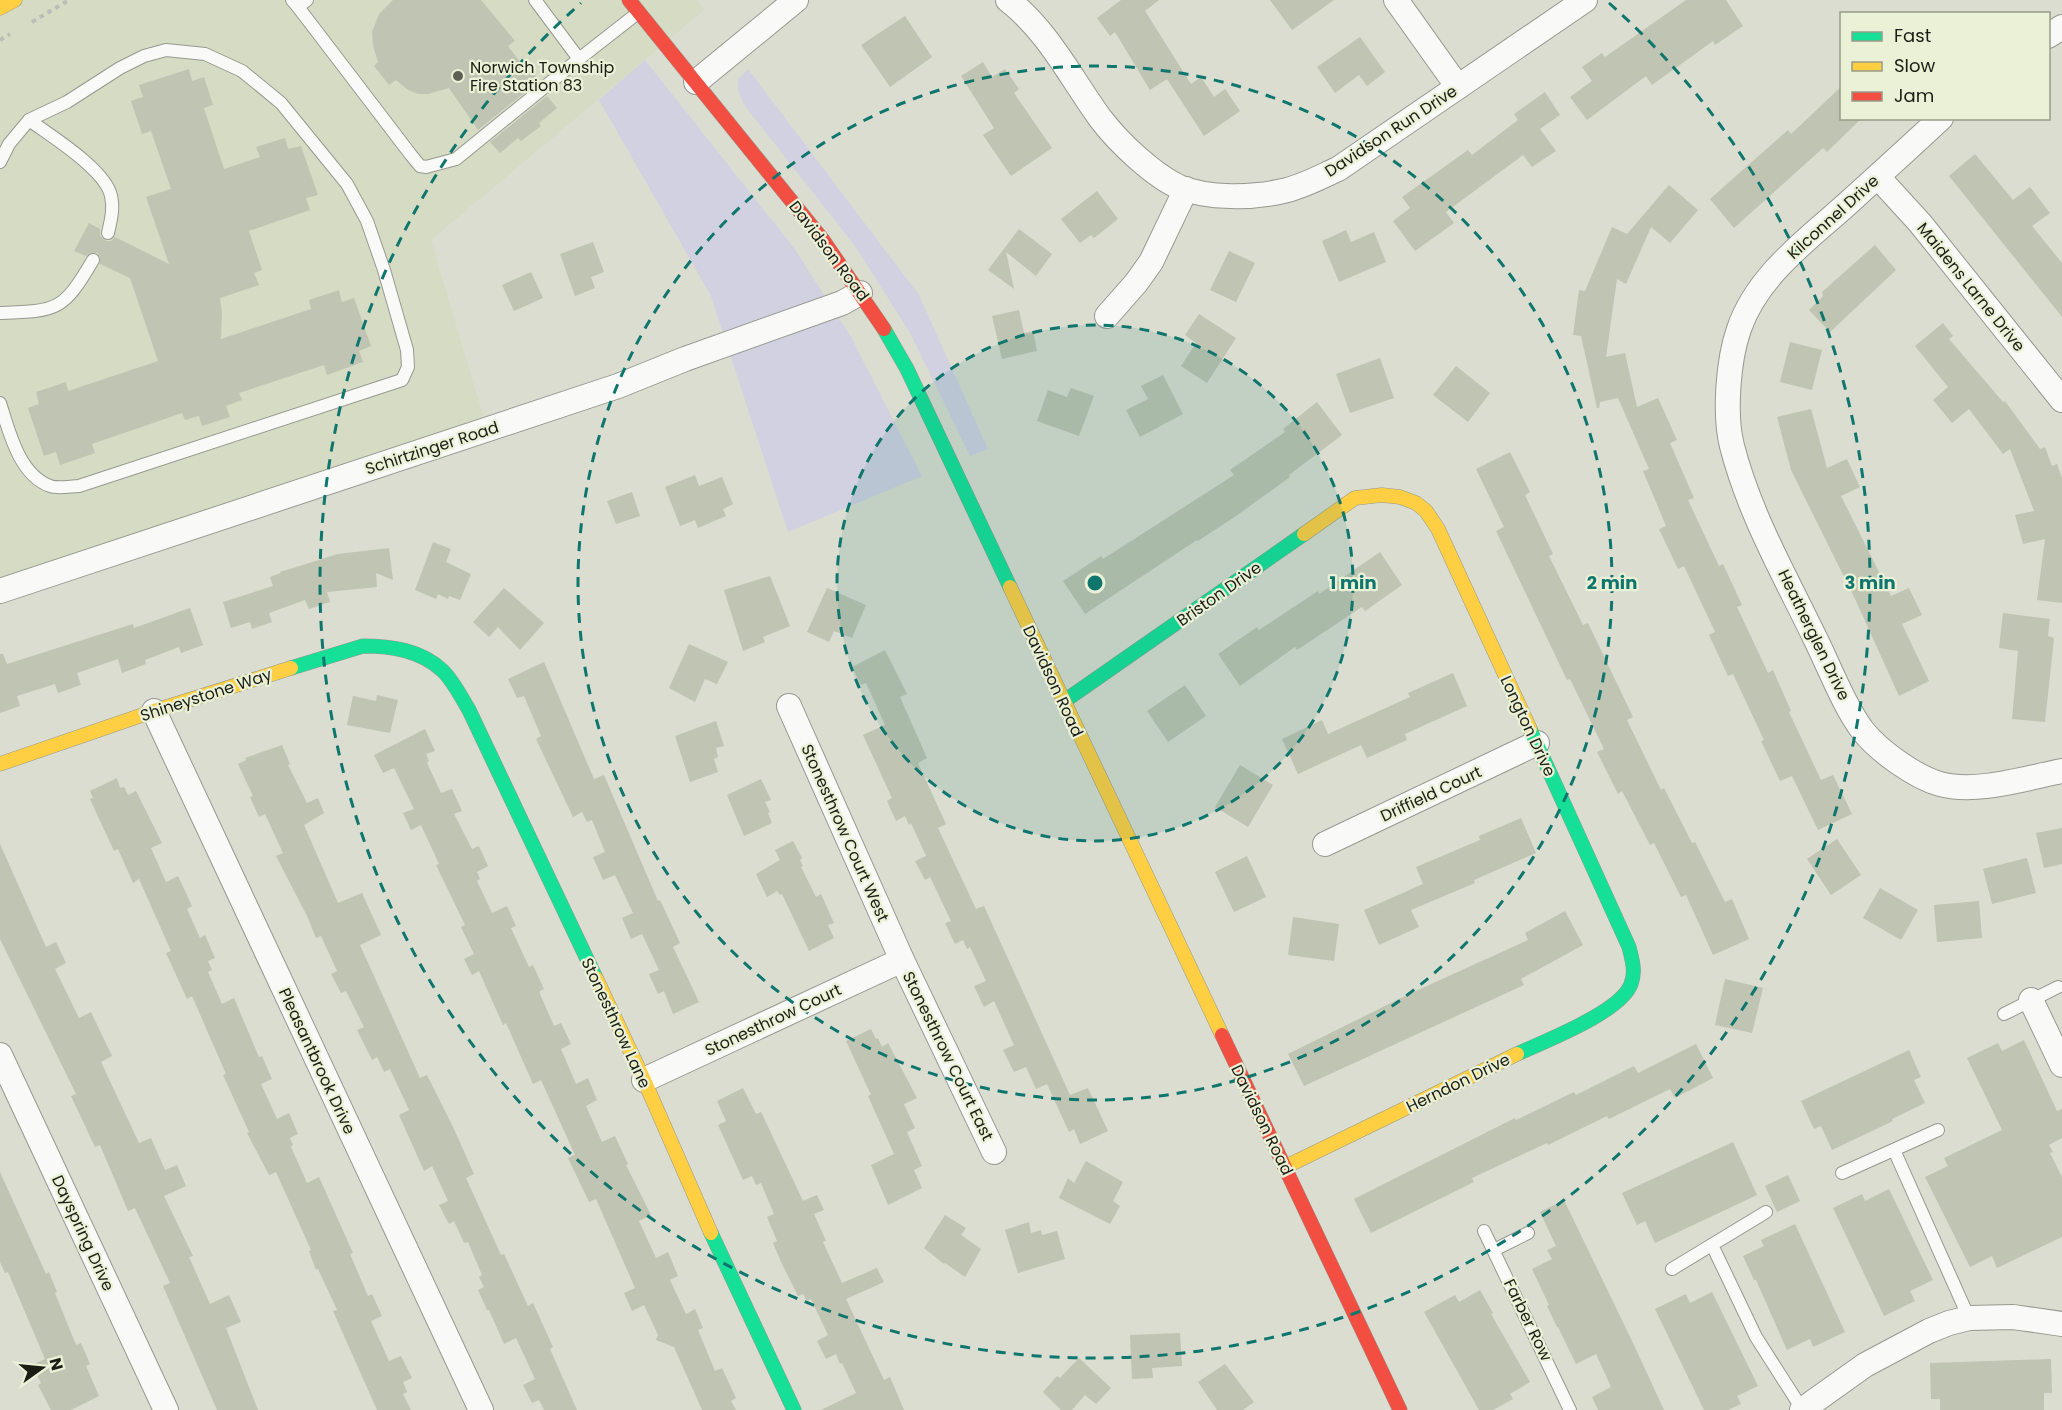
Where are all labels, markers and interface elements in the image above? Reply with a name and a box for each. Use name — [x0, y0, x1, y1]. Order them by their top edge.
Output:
legend — [1840, 12, 2050, 120]
text: Fast — [1894, 23, 1931, 48]
text: Slow — [1894, 53, 1936, 78]
place label: Norwich Township Fire Station 83 — [470, 56, 615, 97]
marker: Norwich Township Fire Station 83 — [451, 69, 465, 83]
street label: Davidson Run Drive — [1320, 79, 1462, 182]
text: Jam — [1894, 83, 1934, 108]
street label: Kilconnel Drive — [1782, 170, 1884, 264]
street label: Davidson Road — [784, 196, 874, 306]
street label: Maidens Larne Drive — [1912, 217, 2030, 357]
street label: Schirtzinger Road — [362, 416, 502, 480]
street label: Briston Drive — [1172, 556, 1266, 632]
street label: Heatherglen Drive — [1772, 566, 1856, 704]
text: 1 min — [1329, 570, 1377, 595]
text: 2 min — [1587, 570, 1637, 595]
text: 3 min — [1844, 570, 1896, 595]
centre of rings — [1085, 573, 1105, 593]
street label: Davidson Road — [1017, 622, 1089, 740]
street label: Shineystone Way — [137, 663, 275, 727]
street label: Longton Drive — [1495, 672, 1561, 780]
street label: Stonesthrow Court West — [795, 741, 895, 926]
street label: Driffield Court — [1377, 760, 1486, 828]
street label: Stonesthrow Lane — [576, 954, 656, 1092]
street label: Stonesthrow Court East — [897, 967, 999, 1145]
street label: Stonesthrow Court — [701, 978, 845, 1062]
street label: Pleasantbrook Drive — [273, 984, 361, 1138]
street label: Herndon Drive — [1402, 1048, 1514, 1118]
street label: Davidson Road — [1225, 1061, 1299, 1179]
street label: Dayspring Drive — [46, 1171, 120, 1295]
street label: Farber Row — [1498, 1275, 1558, 1365]
north arrow — [12, 1338, 72, 1398]
text: N — [43, 1355, 69, 1373]

